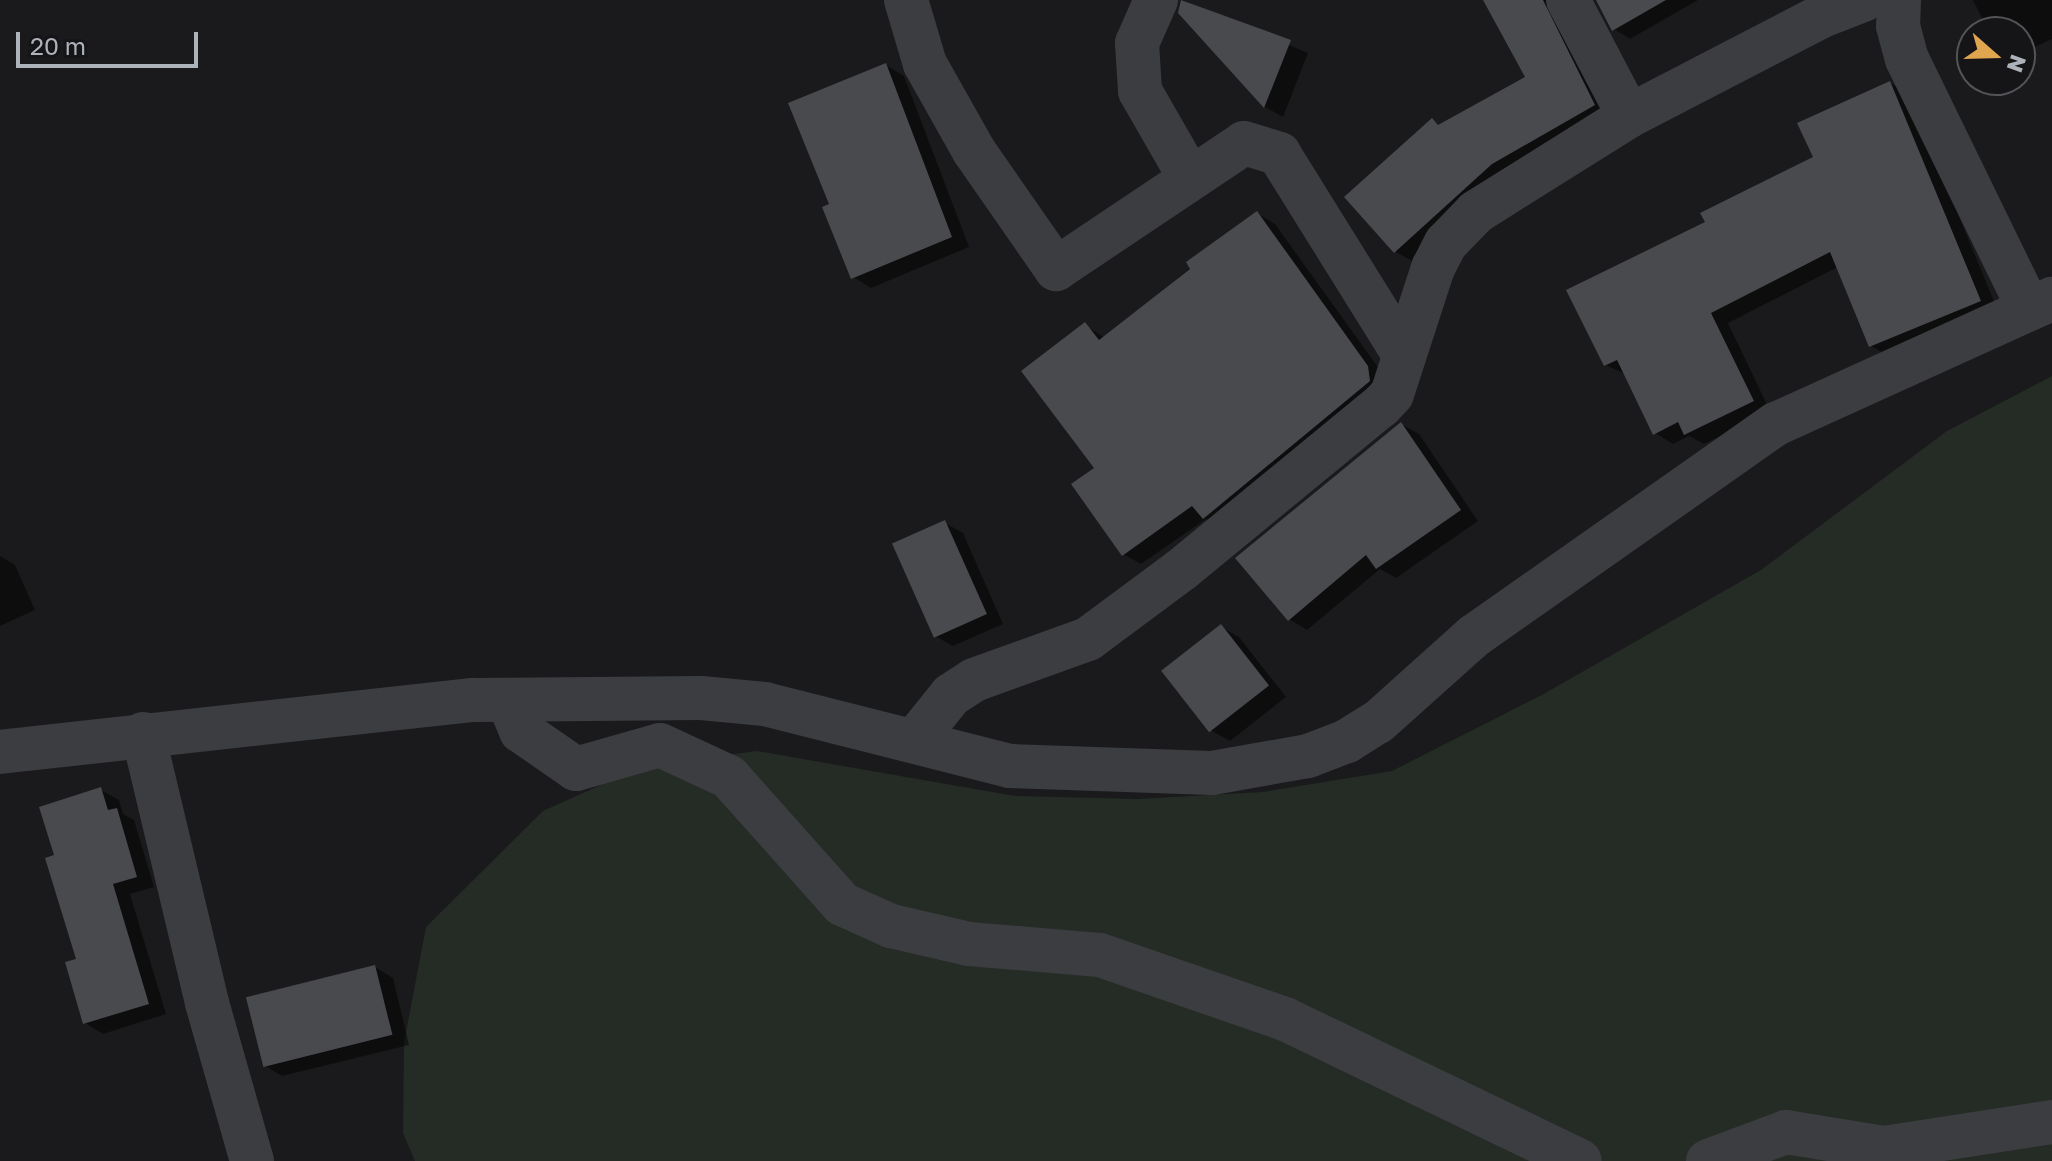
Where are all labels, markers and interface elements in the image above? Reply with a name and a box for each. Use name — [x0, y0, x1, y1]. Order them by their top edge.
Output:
scale bar — [20, 16, 202, 66]
north arrow — [1956, 16, 2036, 96]
text: 20 m — [30, 31, 86, 60]
text: N — [2002, 51, 2033, 76]

